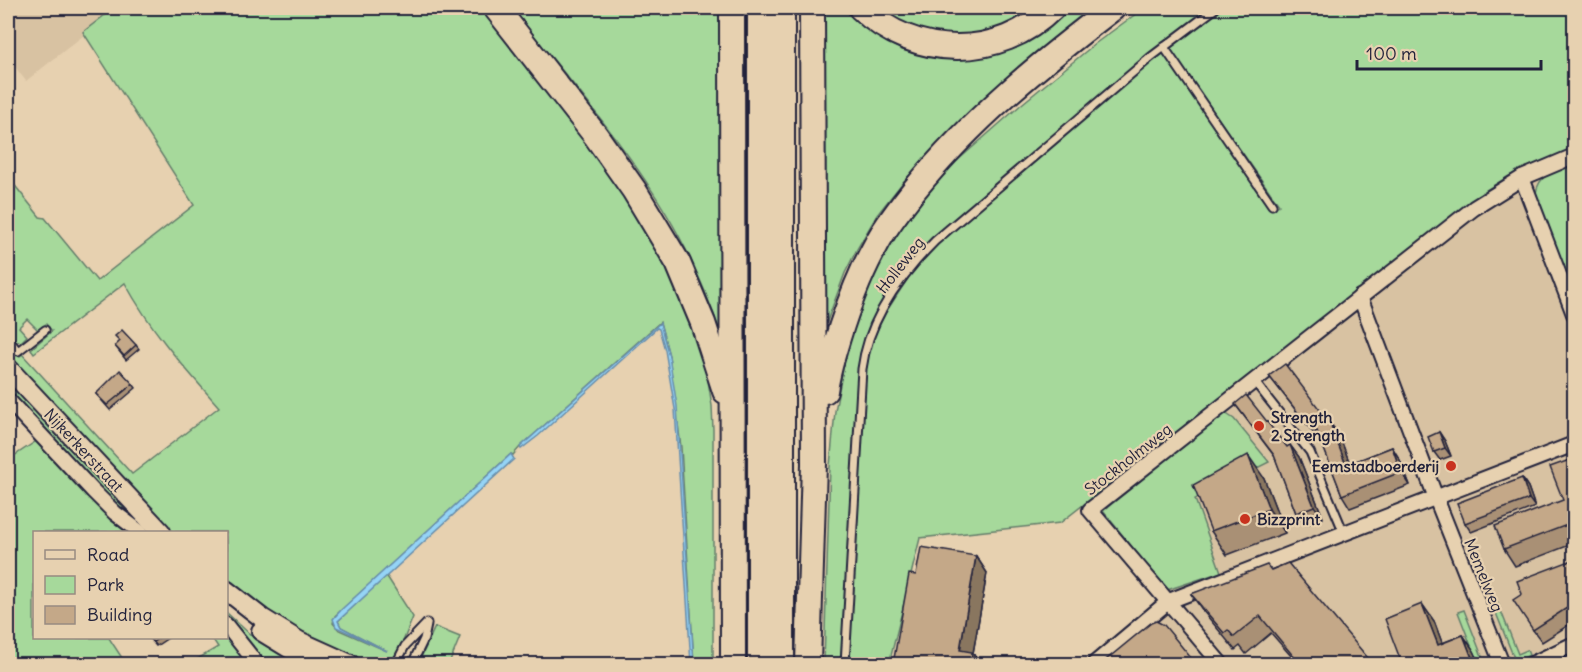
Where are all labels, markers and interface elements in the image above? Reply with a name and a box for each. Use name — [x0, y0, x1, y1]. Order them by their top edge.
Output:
scale bar — [1357, 33, 1542, 71]
text: 100 m — [1366, 42, 1417, 65]
street label: Holleweg — [872, 233, 928, 297]
street label: Nijkerkerstraat — [40, 404, 128, 496]
place label: Strength 2 Strength — [1271, 407, 1345, 446]
street label: Stockholmweg — [1080, 419, 1176, 499]
marker: Strength 2 Strength — [1252, 419, 1266, 433]
place label: Eemstadboerderij — [1312, 456, 1439, 476]
marker: Eemstadboerderij — [1444, 459, 1458, 473]
place label: Bizzprint — [1257, 509, 1321, 530]
marker: Bizzprint — [1238, 512, 1252, 526]
legend — [33, 531, 228, 639]
street label: Memelweg — [1460, 535, 1508, 615]
text: Road — [87, 543, 130, 566]
text: Park — [87, 573, 124, 596]
text: Building — [87, 603, 152, 626]

